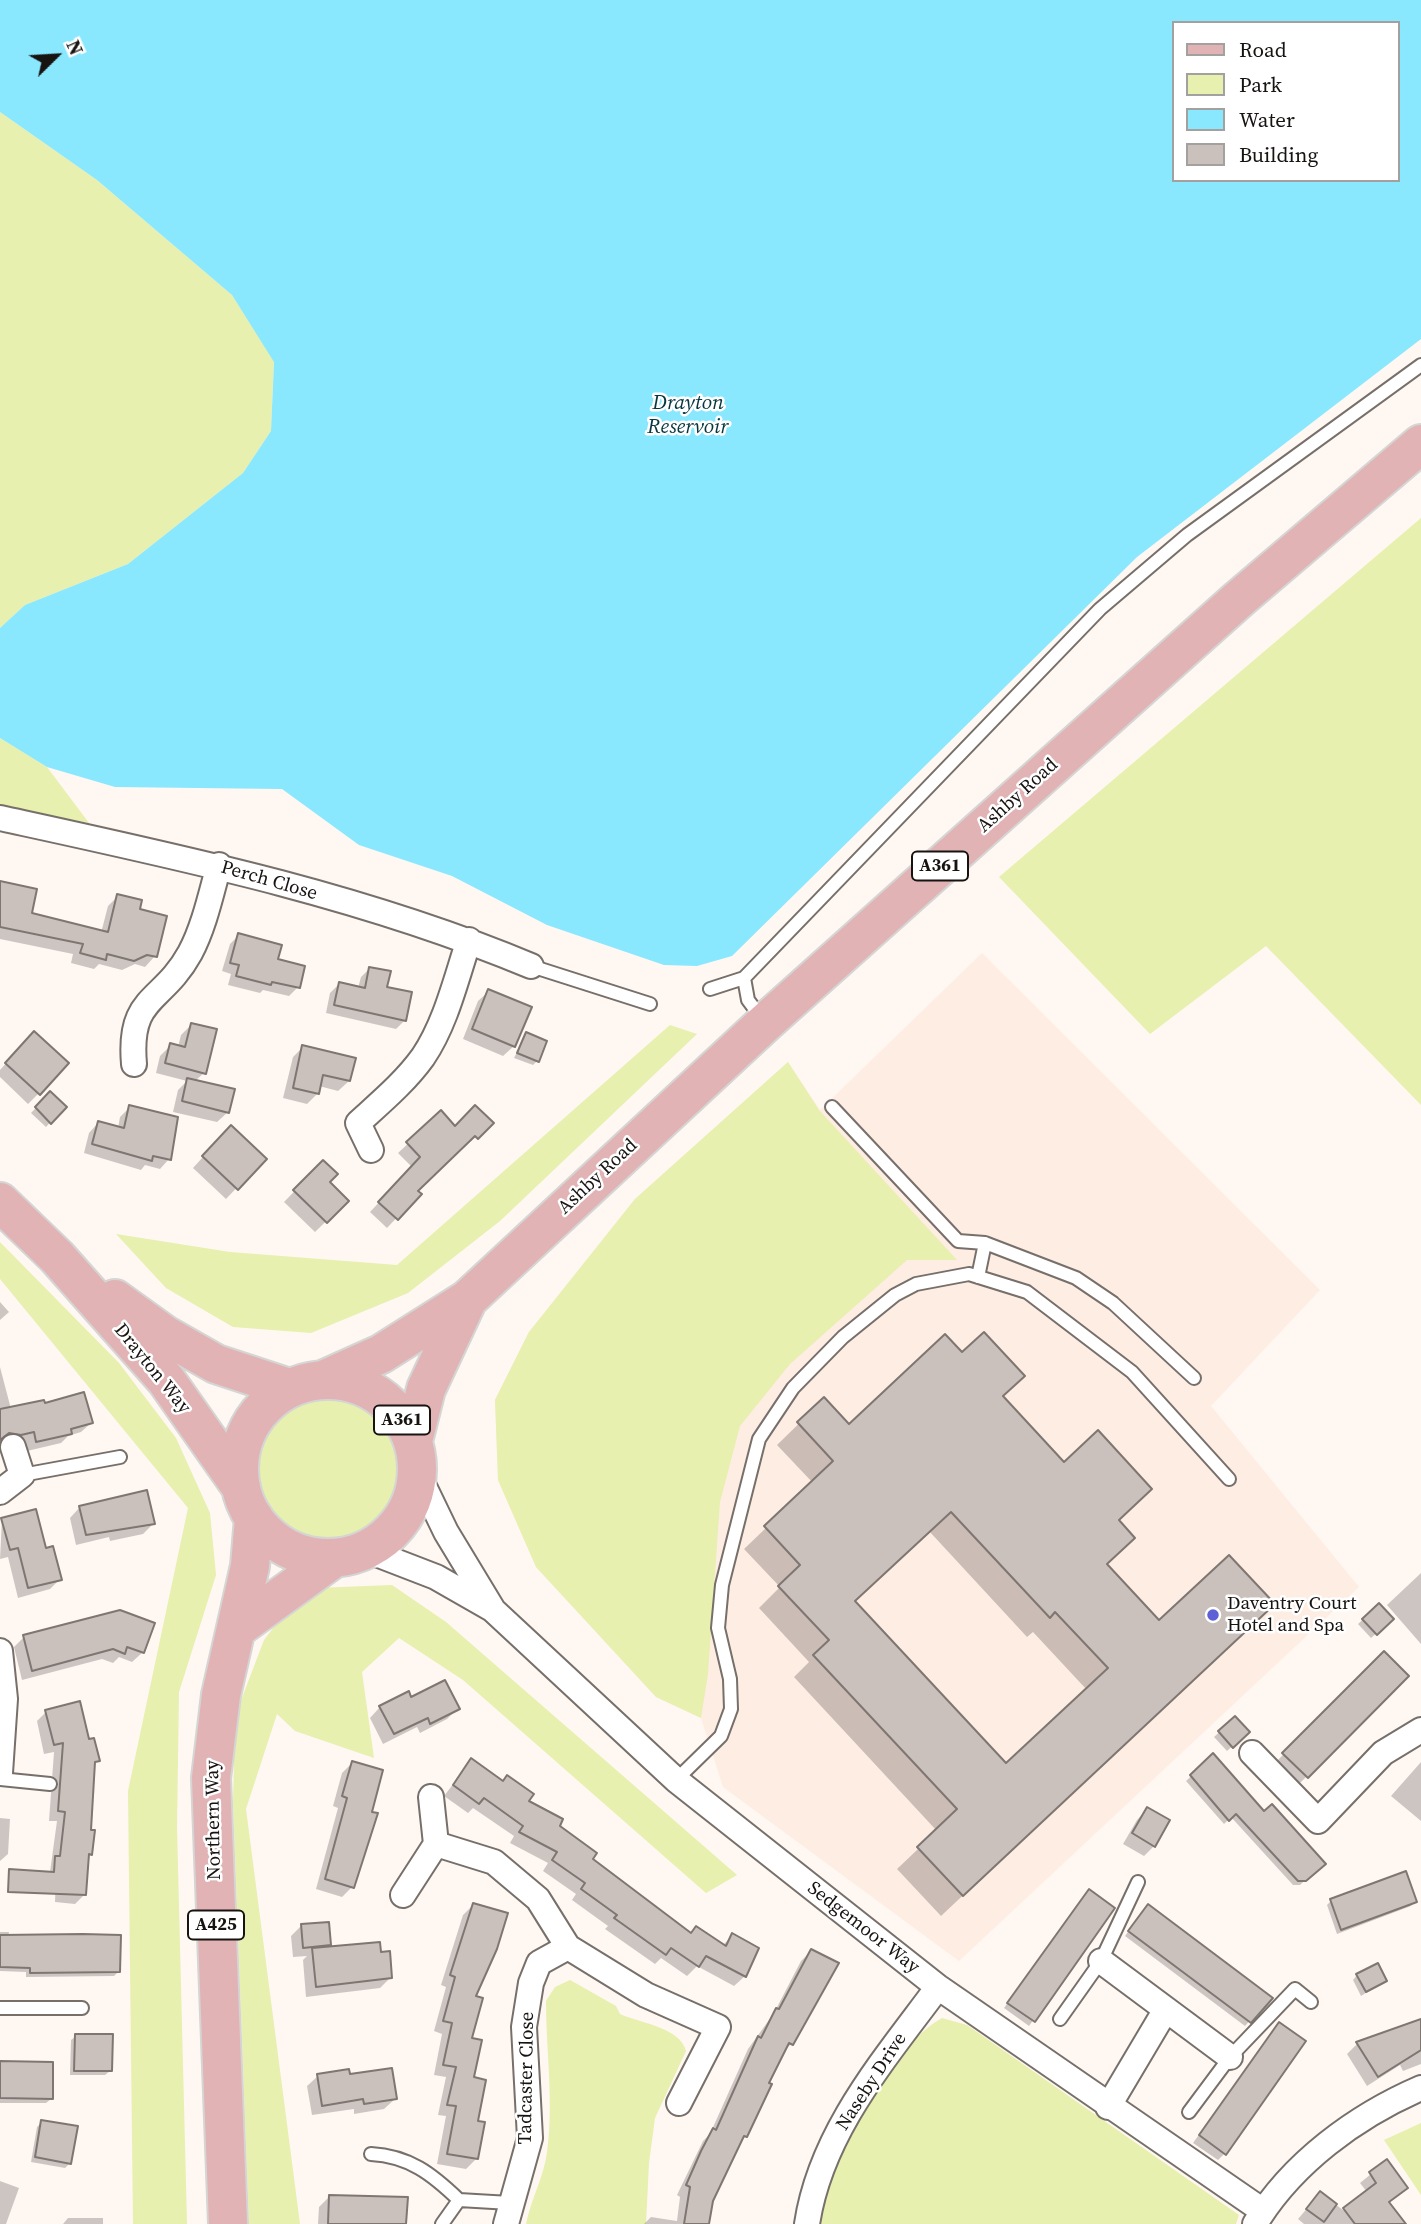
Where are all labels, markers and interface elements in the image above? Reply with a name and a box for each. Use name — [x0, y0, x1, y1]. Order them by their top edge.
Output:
north arrow — [21, 21, 91, 91]
legend — [1172, 21, 1400, 182]
text: Road — [1239, 35, 1287, 64]
text: N — [60, 36, 90, 59]
text: Park — [1239, 70, 1282, 99]
text: Water — [1239, 105, 1295, 134]
text: Building — [1239, 140, 1318, 169]
water label: Drayton Reservoir — [647, 391, 729, 441]
street label: Ashby Road — [973, 754, 1063, 838]
road number: A361 — [912, 852, 968, 880]
street label: Perch Close — [218, 856, 320, 906]
street label: Ashby Road — [554, 1135, 642, 1219]
street label: Drayton Way — [109, 1319, 195, 1419]
road number: A361 — [374, 1406, 430, 1434]
place label: Daventry Court Hotel and Spa — [1227, 1593, 1357, 1637]
marker: Daventry Court Hotel and Spa — [1205, 1607, 1221, 1623]
street label: Northern Way — [202, 1760, 226, 1880]
street label: Sedgemoor Way — [802, 1877, 924, 1979]
road number: A425 — [188, 1910, 244, 1940]
street label: Tadcaster Close — [514, 2011, 540, 2145]
street label: Naseby Drive — [832, 2029, 912, 2135]

